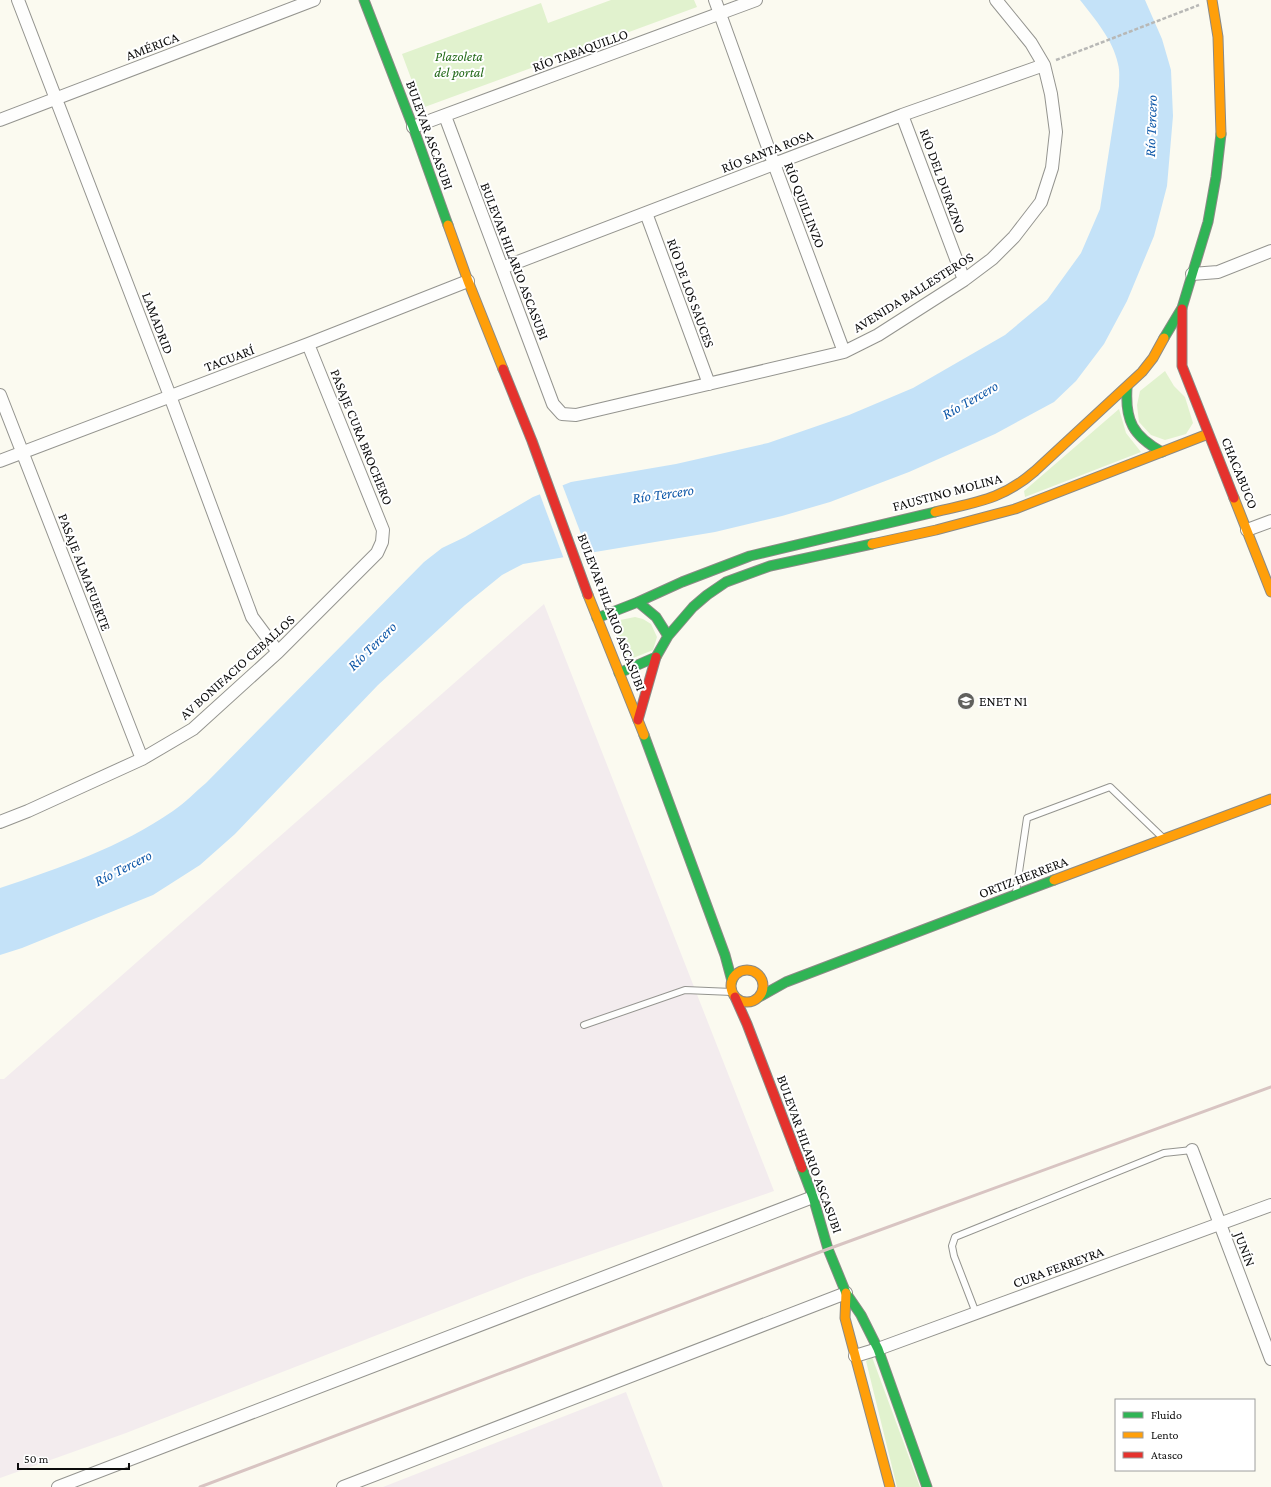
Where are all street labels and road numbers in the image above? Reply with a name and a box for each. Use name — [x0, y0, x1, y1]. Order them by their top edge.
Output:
street label: RÍO TABAQUILLO — [530, 25, 630, 75]
street label: AMÉRICA — [123, 29, 181, 63]
street label: BULEVAR ASCASUBI — [403, 78, 457, 192]
street label: RÍO SANTA ROSA — [719, 126, 815, 176]
street label: RÍO DEL DURAZNO — [917, 127, 969, 235]
street label: RÍO QUILLINZO — [781, 160, 829, 250]
street label: BULEVAR HILARIO ASCASUBI — [478, 180, 552, 342]
street label: RÍO DE LOS SAUCES — [664, 236, 718, 350]
street label: AVENIDA BALLESTEROS — [850, 248, 977, 336]
street label: LAMADRID — [139, 290, 177, 356]
street label: TACUARÍ — [202, 341, 256, 375]
street label: PASAJE CURA BROCHERO — [327, 367, 397, 507]
street label: CHACABUCO — [1218, 435, 1262, 511]
street label: FAUSTINO MOLINA — [891, 470, 1003, 514]
street label: PASAJE ALMAFUERTE — [55, 511, 115, 633]
street label: BULEVAR HILARIO ASCASUBI — [575, 531, 649, 693]
street label: AV BONIFACIO CEBALLOS — [176, 611, 298, 723]
street label: ORTIZ HERRERA — [976, 853, 1070, 901]
street label: BULEVAR HILARIO ASCASUBI — [774, 1073, 846, 1235]
street label: JUNÍN — [1230, 1227, 1259, 1269]
street label: CURA FERREYRA — [1010, 1243, 1106, 1291]

